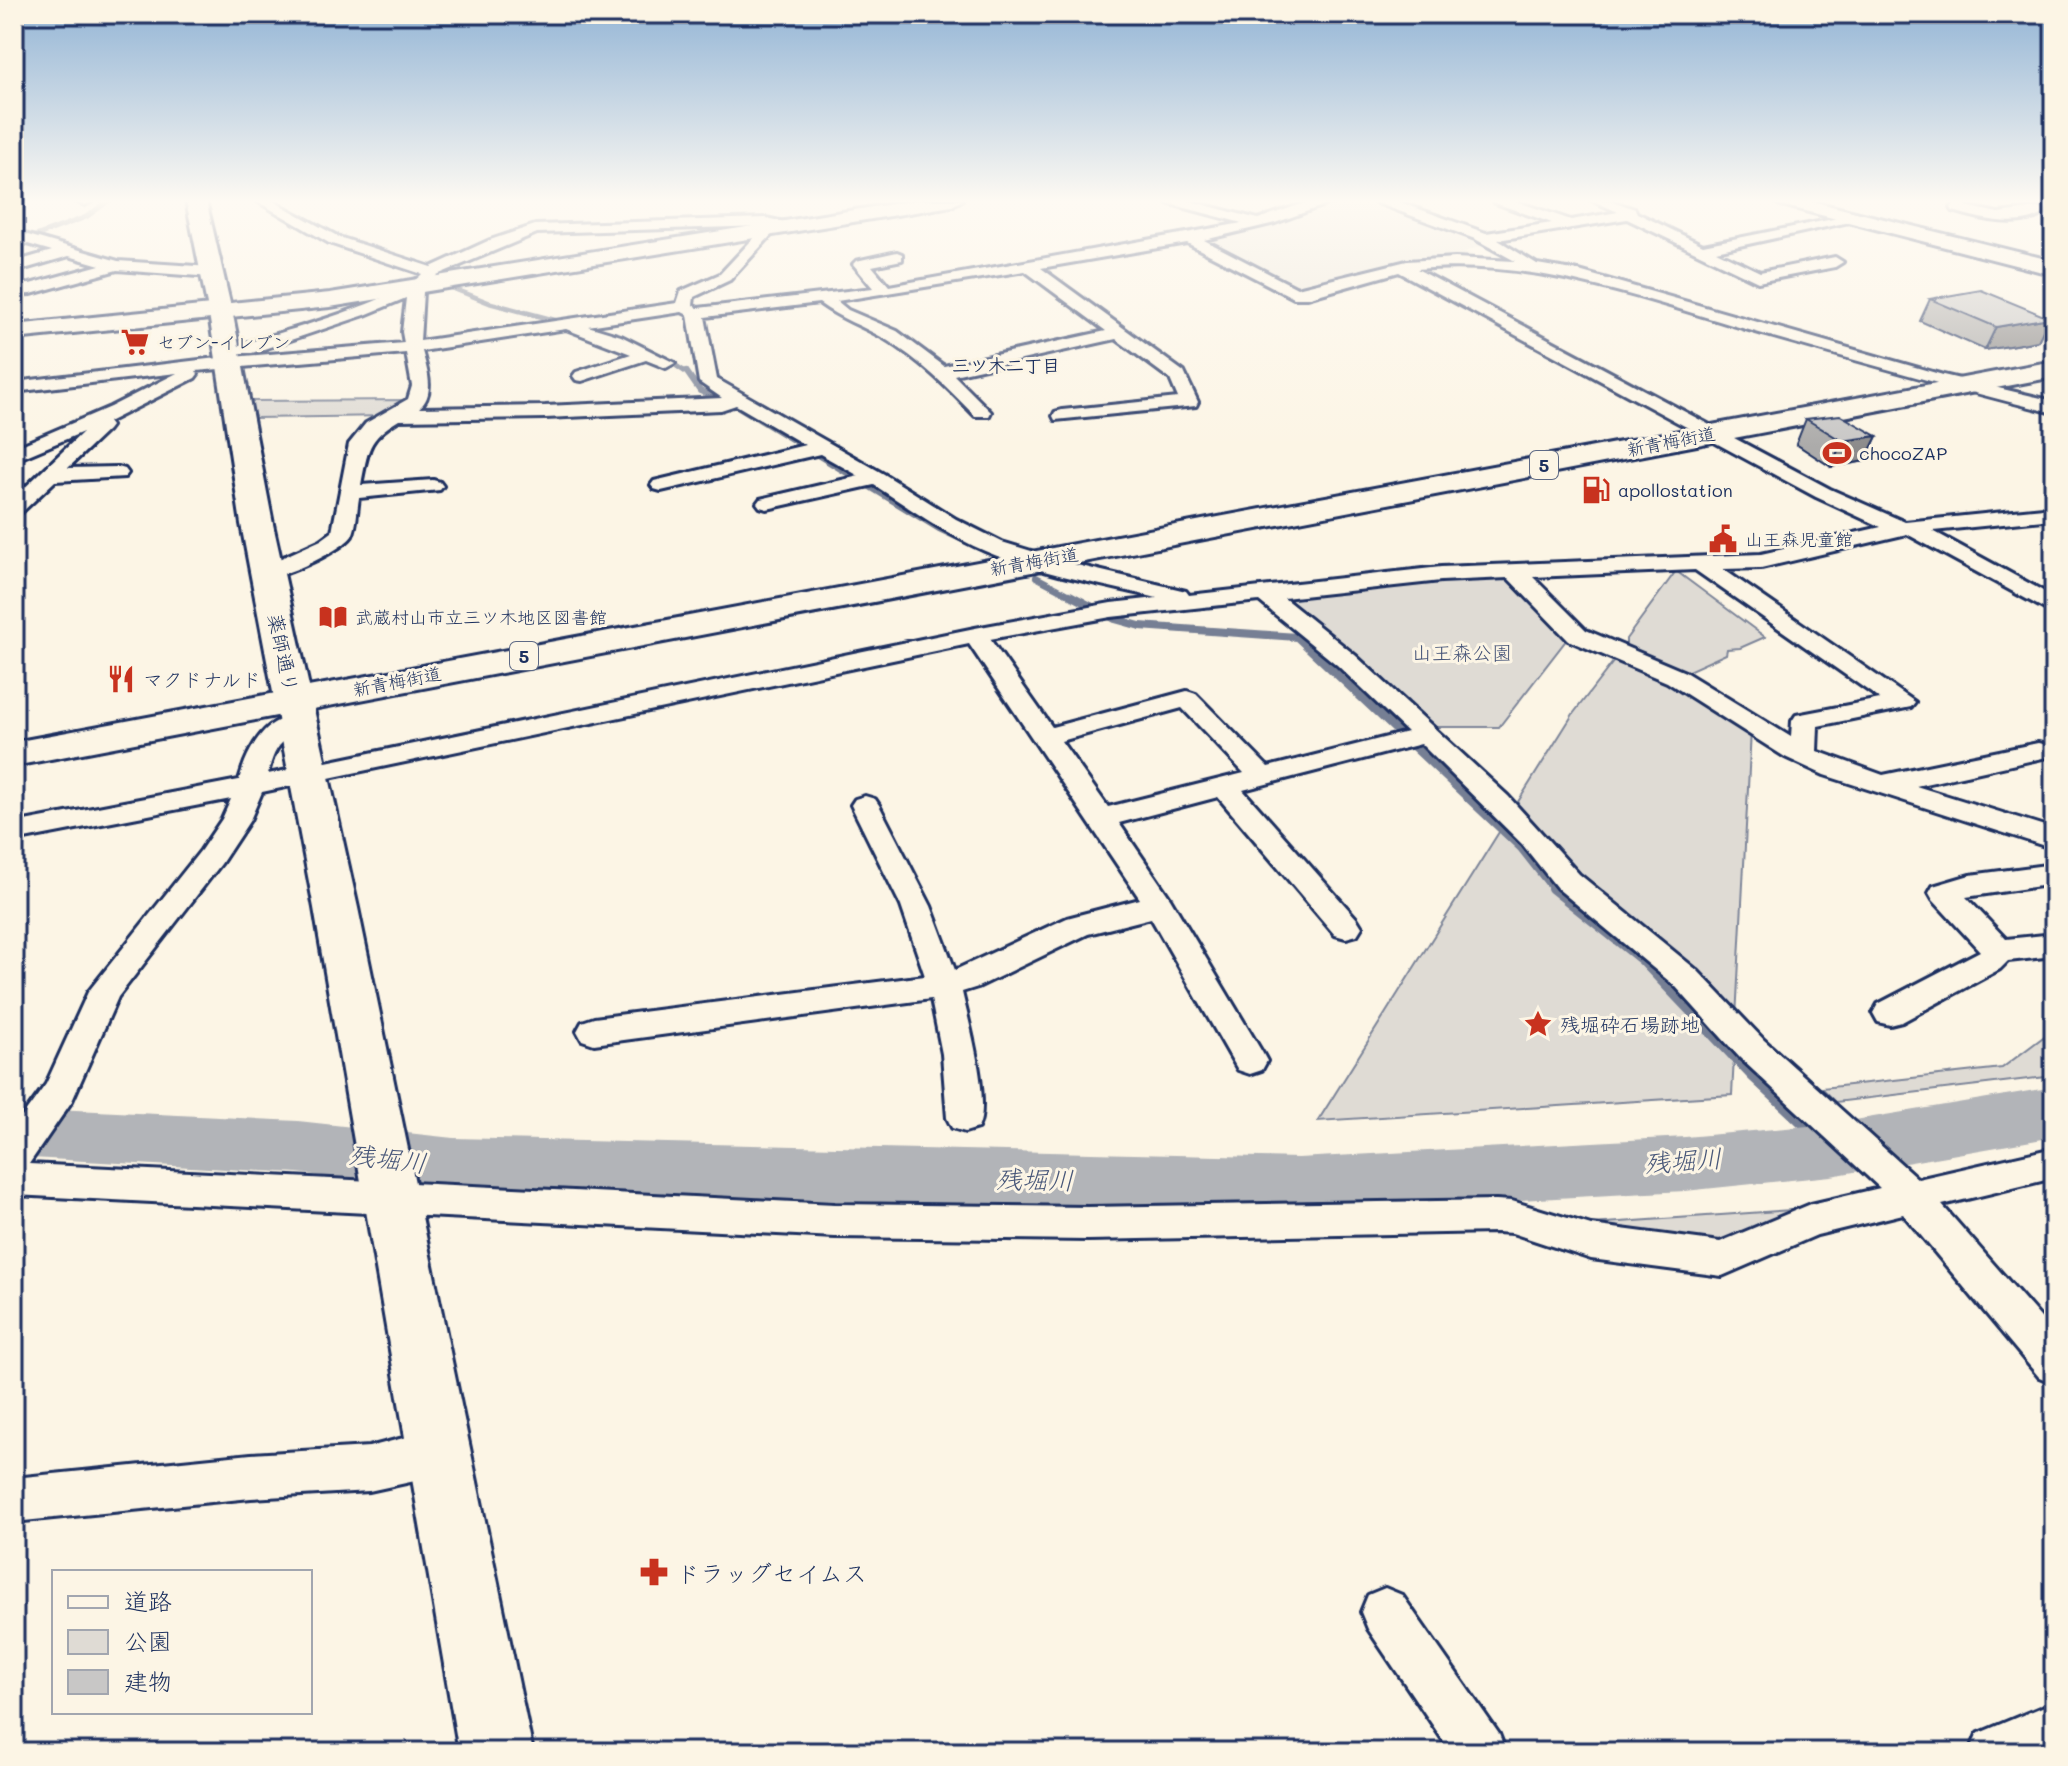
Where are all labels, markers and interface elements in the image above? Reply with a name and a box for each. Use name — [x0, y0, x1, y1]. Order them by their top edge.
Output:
supermarket icon: セブン-イレブン — [120, 327, 150, 357]
place label: セブン-イレブン — [157, 330, 291, 354]
district label: 三ツ木二丁目 — [952, 353, 1060, 377]
street label: 新青梅街道 — [1625, 421, 1717, 461]
sports icon: chocoZAP — [1822, 438, 1852, 468]
place label: chocoZAP — [1859, 441, 1947, 465]
road number: 5 — [1530, 451, 1558, 479]
fuel station icon: apollostation — [1581, 475, 1611, 505]
place label: apollostation — [1618, 478, 1733, 502]
public building icon: 山王森児童館 — [1708, 524, 1738, 554]
place label: 山王森児童館 — [1745, 527, 1853, 551]
street label: 新青梅街道 — [988, 541, 1080, 581]
library icon: 武蔵村山市立三ツ木地区図書館 — [318, 602, 348, 632]
place label: 武蔵村山市立三ツ木地区図書館 — [355, 605, 607, 629]
street label: 薬師通り — [263, 611, 305, 695]
park label: 山王森公園 — [1412, 639, 1512, 665]
road number: 5 — [510, 642, 538, 670]
street label: 新青梅街道 — [351, 661, 443, 701]
restaurant icon: マクドナルド — [106, 664, 136, 694]
place label: マクドナルド — [143, 666, 261, 692]
place icon: 残堀砕石場跡地 — [1523, 1009, 1553, 1039]
place label: 残堀砕石場跡地 — [1560, 1011, 1700, 1037]
water label: 残堀川 — [347, 1136, 429, 1180]
water label: 残堀川 — [1643, 1140, 1723, 1180]
water label: 残堀川 — [996, 1161, 1074, 1197]
pharmacy icon: ドラッグセイムス — [639, 1557, 669, 1587]
place label: ドラッグセイムス — [676, 1557, 867, 1588]
legend — [52, 1570, 312, 1714]
text: 道路 — [124, 1585, 172, 1616]
text: 公園 — [124, 1625, 172, 1656]
text: 建物 — [124, 1665, 172, 1696]

